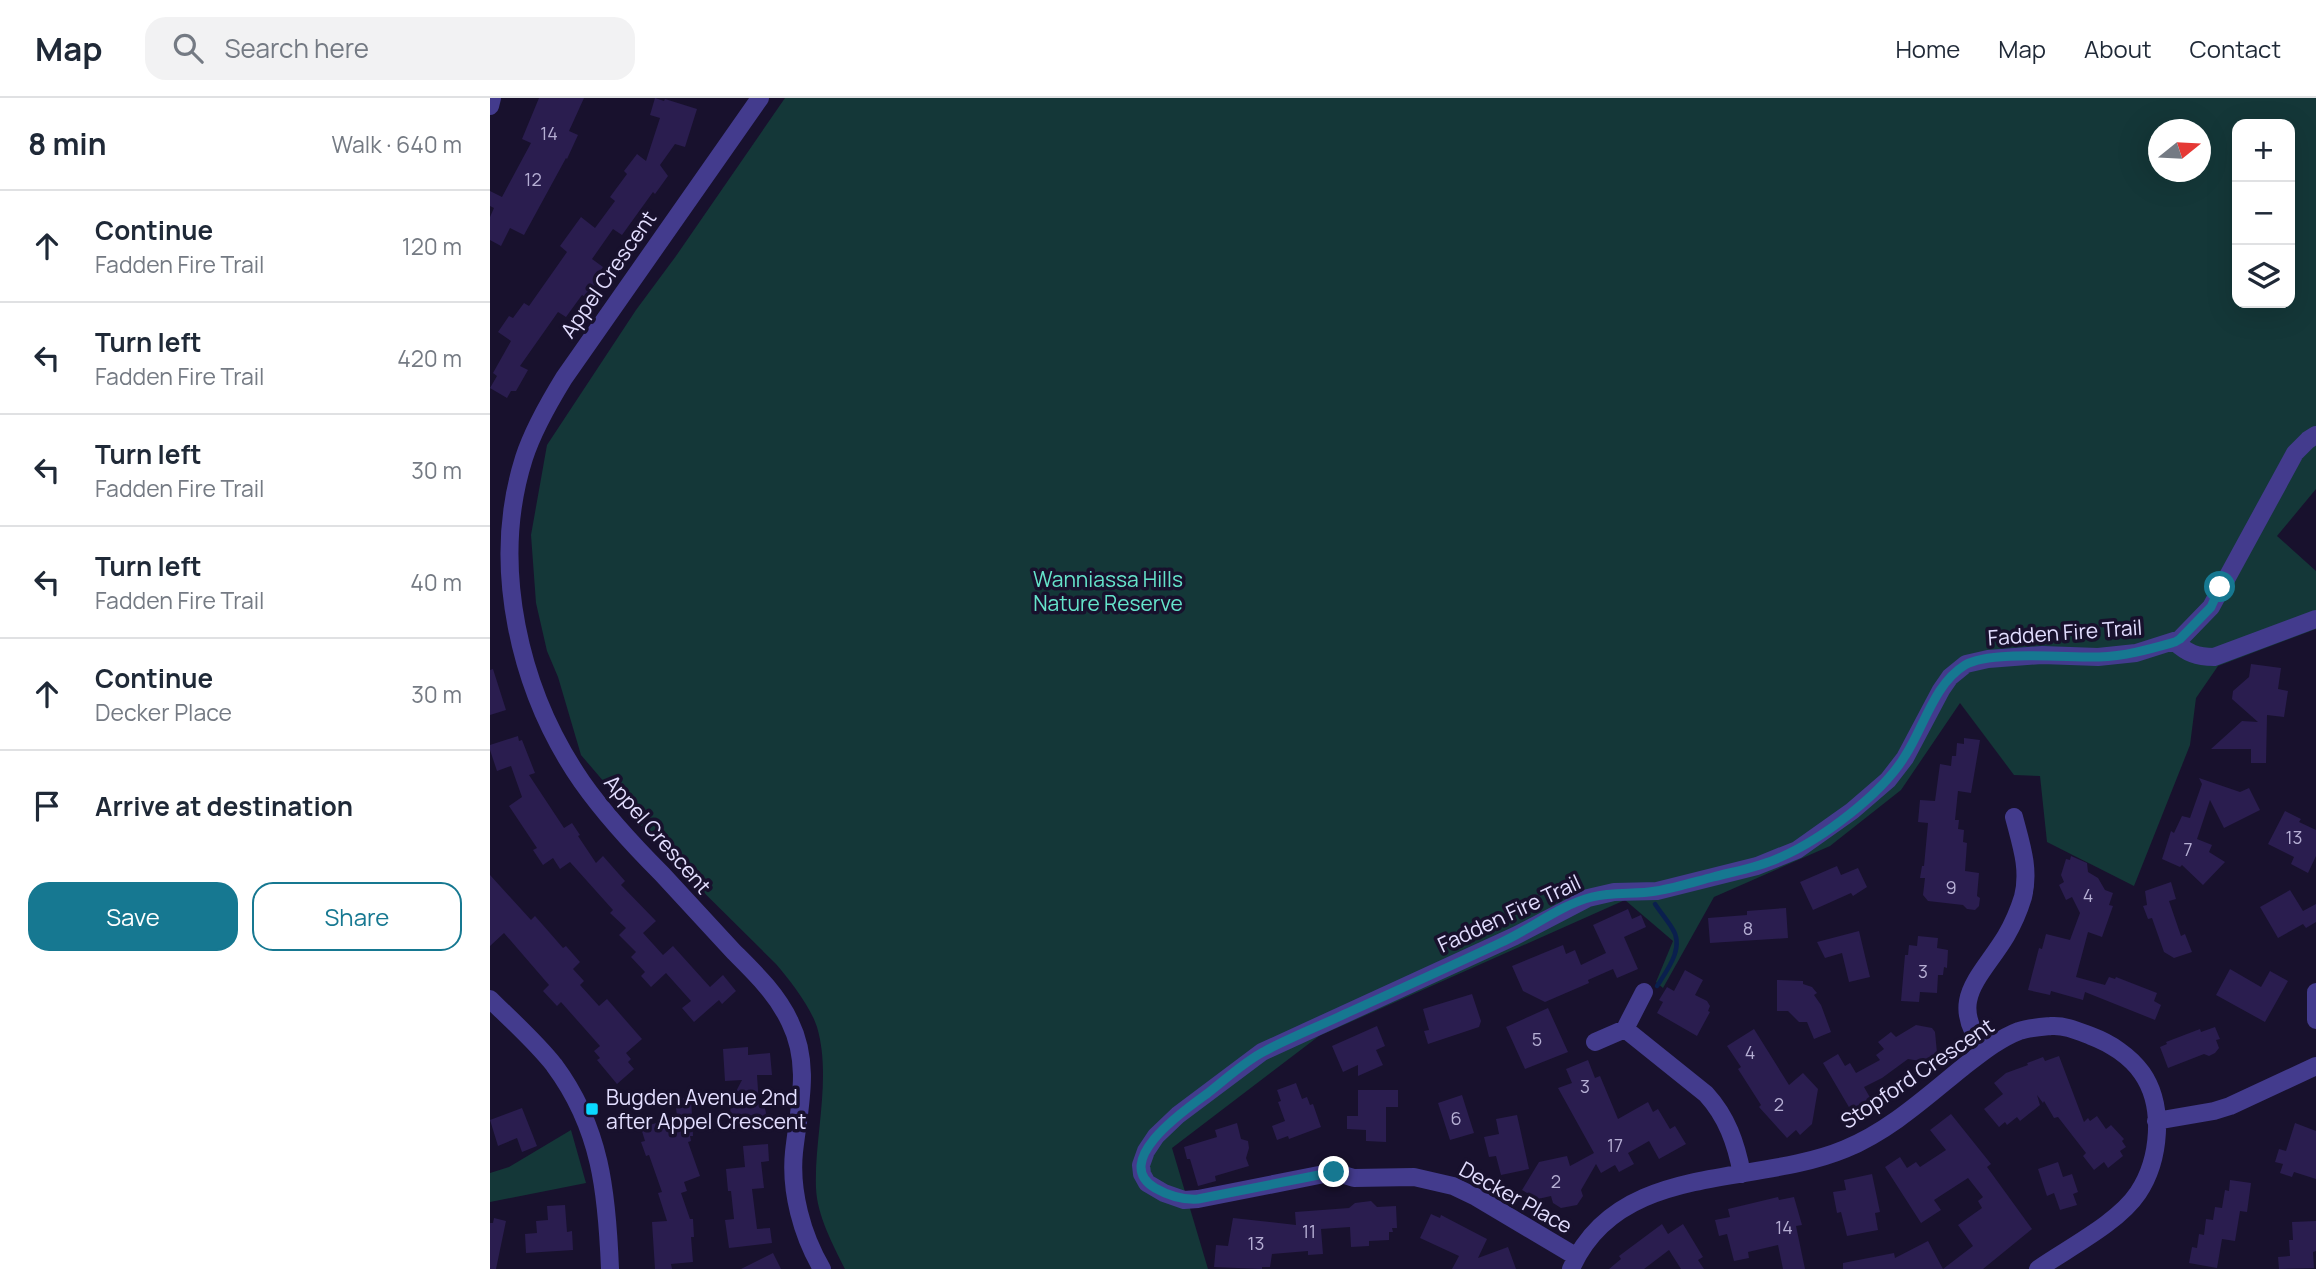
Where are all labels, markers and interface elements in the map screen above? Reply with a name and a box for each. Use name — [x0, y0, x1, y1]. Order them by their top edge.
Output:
search box — [145, 17, 635, 80]
text: Map — [35, 26, 103, 71]
icon: search — [169, 29, 207, 67]
text: Search here — [225, 30, 369, 66]
text: Home — [1895, 32, 1960, 65]
text: Map — [1998, 32, 2046, 65]
text: About — [2084, 32, 2152, 65]
text: Contact — [2190, 32, 2281, 65]
north arrow — [2148, 119, 2211, 182]
map controls — [2232, 119, 2295, 308]
button: + — [2232, 119, 2295, 182]
house number: 14 — [540, 121, 558, 145]
text: 8 min — [28, 123, 107, 164]
text: Walk · 640 m — [332, 128, 462, 160]
house number: 12 — [524, 167, 542, 191]
button: − — [2232, 182, 2295, 245]
street label: Appel Crescent — [554, 205, 662, 343]
text: Continue — [95, 212, 213, 248]
icon: ahead — [28, 227, 66, 265]
text: 120 m — [402, 230, 462, 262]
button: layers — [2232, 245, 2295, 308]
text: Fadden Fire Trail — [95, 248, 265, 280]
text: Turn left — [95, 324, 202, 360]
icon: left — [28, 339, 66, 377]
text: 420 m — [397, 342, 462, 374]
text: Fadden Fire Trail — [95, 360, 265, 392]
text: Turn left — [95, 436, 202, 472]
icon: left — [28, 451, 66, 489]
text: 30 m — [411, 454, 462, 486]
text: Fadden Fire Trail — [95, 472, 265, 504]
text: Turn left — [95, 548, 202, 584]
icon: left — [28, 563, 66, 601]
park label: Wanniassa Hills Nature Reserve — [1033, 565, 1183, 617]
text: 40 m — [410, 566, 462, 598]
route start — [2204, 571, 2235, 602]
text: Fadden Fire Trail — [95, 584, 265, 616]
street label: Fadden Fire Trail — [1987, 613, 2143, 651]
text: Continue — [95, 660, 213, 696]
icon: ahead — [28, 675, 66, 713]
text: 30 m — [411, 678, 462, 710]
text: Decker Place — [95, 696, 232, 728]
street label: Appel Crescent — [598, 768, 718, 900]
icon: arrive — [28, 787, 66, 825]
text: Arrive at destination — [95, 788, 353, 824]
house number: 13 — [2286, 825, 2302, 849]
house number: 7 — [2183, 837, 2193, 861]
street label: Fadden Fire Trail — [1433, 868, 1585, 958]
house number: 9 — [1945, 875, 1957, 899]
button: Save — [28, 882, 238, 951]
button: Share — [252, 882, 462, 951]
house number: 4 — [2083, 883, 2093, 907]
house number: 8 — [1743, 916, 1753, 940]
house number: 3 — [1918, 959, 1928, 983]
street label: Stopford Crescent — [1835, 1011, 1999, 1135]
house number: 5 — [1532, 1027, 1542, 1051]
house number: 4 — [1745, 1040, 1755, 1064]
house number: 3 — [1580, 1074, 1590, 1098]
place label: Bugden Avenue 2nd after Appel Crescent — [606, 1083, 807, 1135]
house number: 2 — [1774, 1092, 1784, 1116]
marker: Bugden Avenue 2nd after Appel Crescent — [584, 1101, 600, 1117]
house number: 6 — [1450, 1106, 1462, 1130]
house number: 17 — [1607, 1133, 1623, 1157]
street label: Decker Place — [1455, 1154, 1577, 1240]
route end — [1318, 1156, 1349, 1187]
house number: 2 — [1551, 1169, 1561, 1193]
house number: 14 — [1775, 1215, 1793, 1239]
house number: 11 — [1302, 1219, 1316, 1243]
house number: 13 — [1248, 1231, 1264, 1255]

